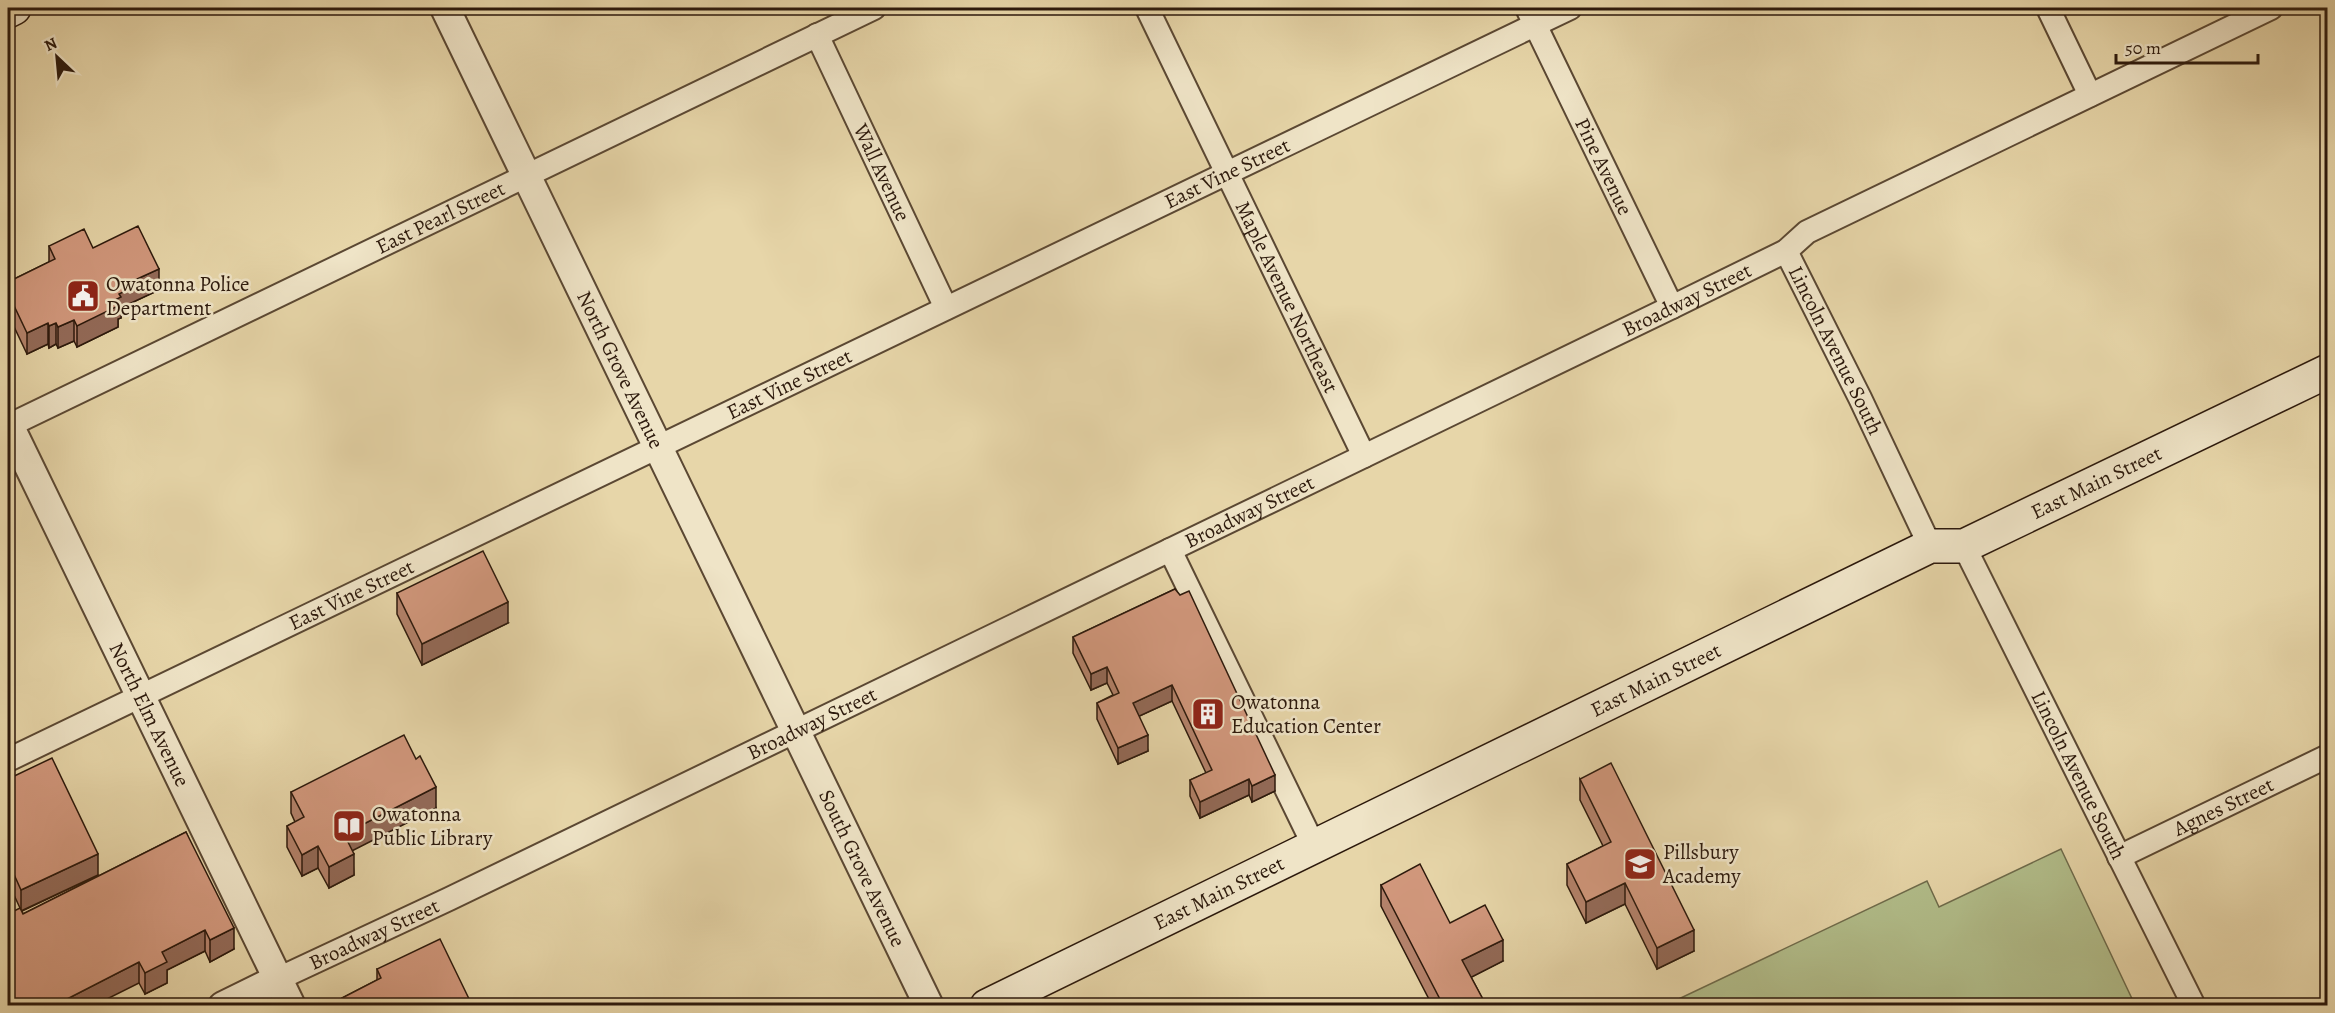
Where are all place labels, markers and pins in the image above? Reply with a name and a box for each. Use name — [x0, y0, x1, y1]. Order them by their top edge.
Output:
place label: Owatonna Police Department — [106, 270, 249, 322]
public building icon: Owatonna Police Department — [65, 278, 101, 314]
place label: Owatonna Education Center — [1231, 688, 1381, 740]
building icon: Owatonna Education Center — [1190, 696, 1226, 732]
place label: Owatonna Public Library — [372, 800, 493, 852]
library icon: Owatonna Public Library — [331, 808, 367, 844]
place label: Pillsbury Academy — [1662, 838, 1741, 890]
school or university icon: Pillsbury Academy — [1622, 846, 1658, 882]

